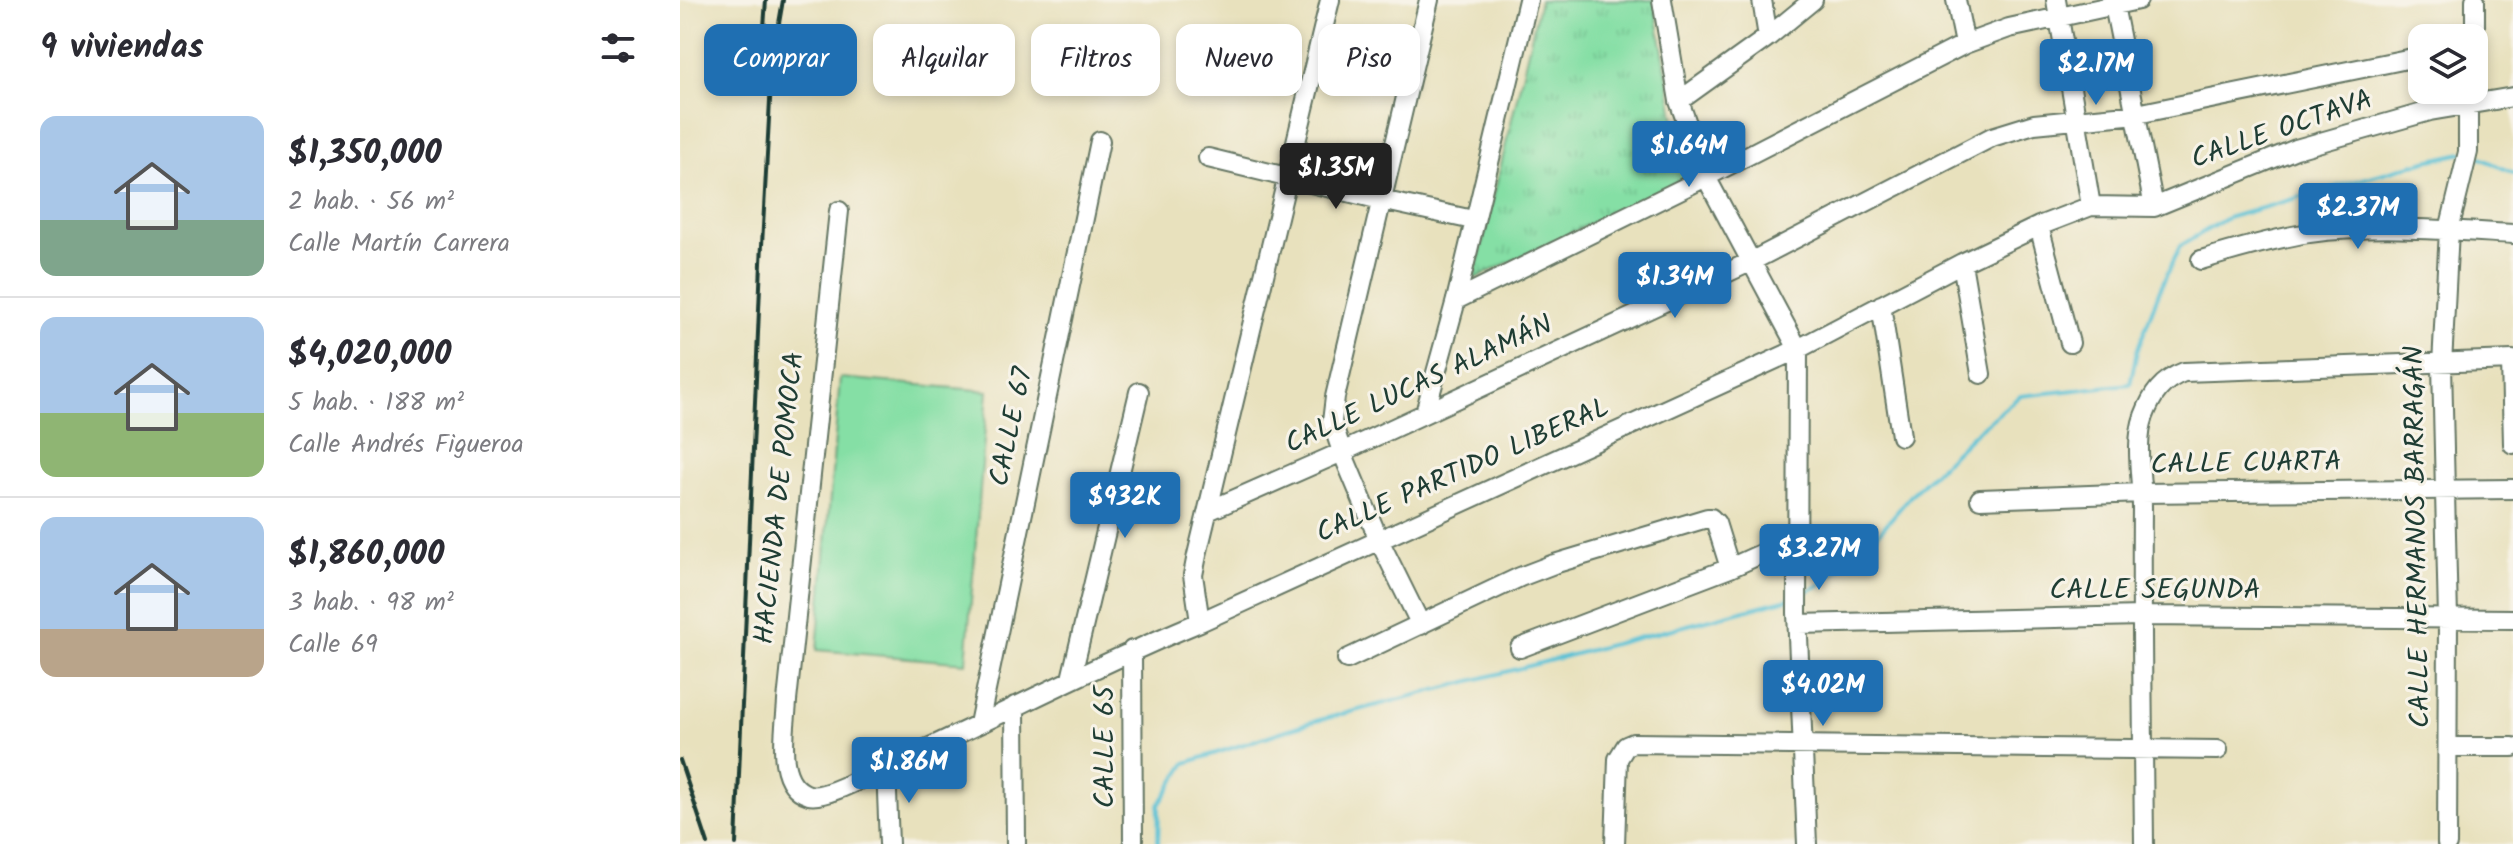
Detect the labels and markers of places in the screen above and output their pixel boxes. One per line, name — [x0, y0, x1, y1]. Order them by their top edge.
pin: $2.17M — [2031, 39, 2161, 107]
pin: $1.64M — [1624, 121, 1754, 189]
pin: $1.35M — [1271, 143, 1401, 211]
pin: $2.37M — [2293, 183, 2423, 251]
pin: $1.34M — [1610, 252, 1740, 320]
pin: $932K — [1069, 472, 1181, 540]
pin: $3.27M — [1754, 524, 1884, 592]
pin: $4.02M — [1758, 660, 1888, 728]
pin: $1.86M — [844, 737, 974, 805]

